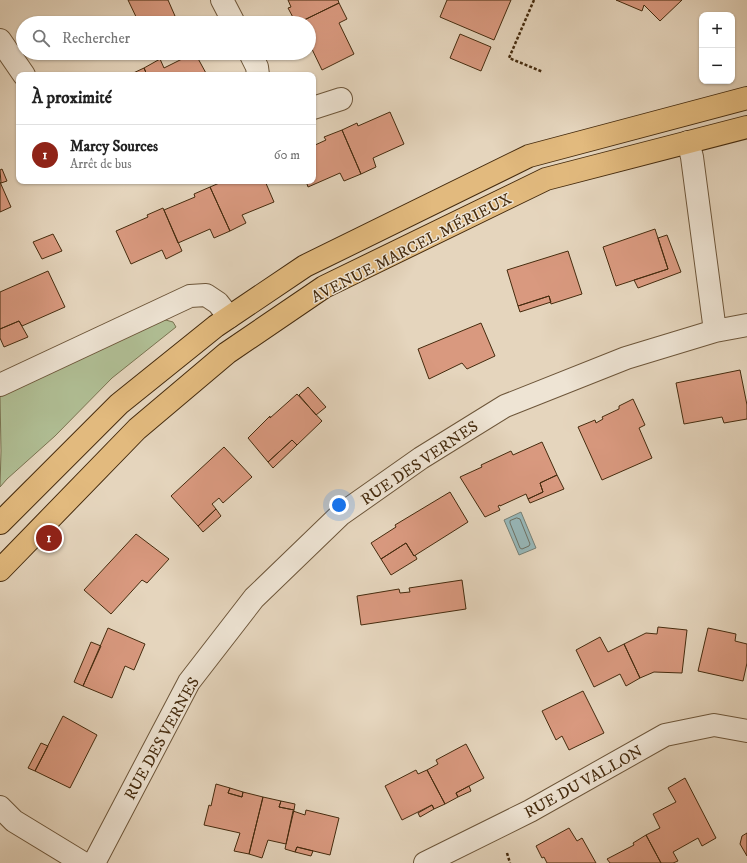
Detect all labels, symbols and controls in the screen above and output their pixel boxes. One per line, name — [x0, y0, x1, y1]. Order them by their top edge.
map controls — [699, 12, 735, 84]
button: + — [699, 12, 735, 48]
search box — [16, 16, 316, 60]
icon: search — [30, 27, 52, 49]
text: Rechercher — [62, 29, 130, 48]
button: − — [699, 48, 735, 84]
text: À proximité — [32, 87, 112, 109]
text: Marcy Sources — [70, 137, 158, 156]
text: 1 — [43, 147, 47, 163]
text: 60 m — [274, 147, 300, 163]
text: Arrêt de bus — [70, 156, 132, 172]
street label: AVENUE MARCEL MÉRIEUX — [308, 188, 515, 307]
street label: RUE DES VERNES — [357, 416, 482, 510]
your location — [329, 495, 349, 515]
pin: 1 — [36, 523, 62, 553]
street label: RUE DES VERNES — [120, 674, 204, 803]
street label: RUE DU VALLON — [521, 741, 646, 823]

